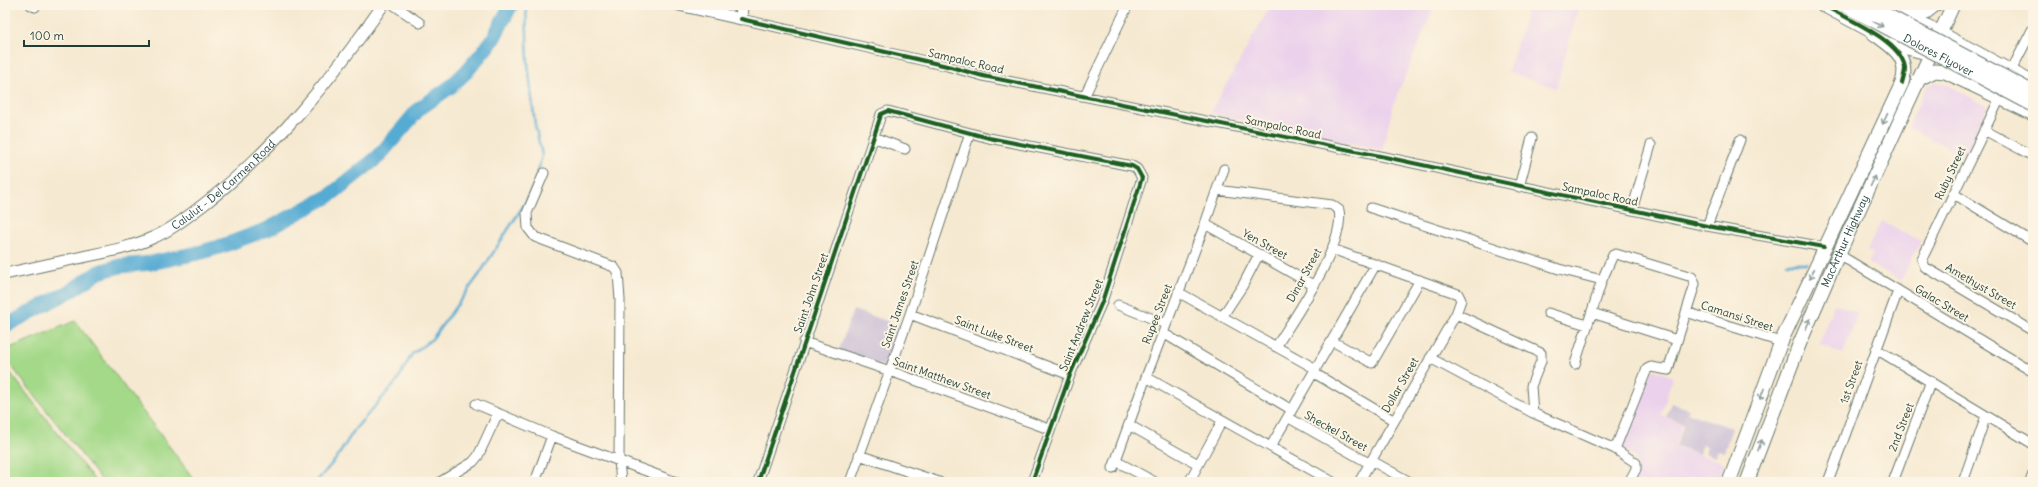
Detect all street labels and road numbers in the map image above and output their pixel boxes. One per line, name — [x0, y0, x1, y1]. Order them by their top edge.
street label: Dolores Flyover — [1901, 31, 1976, 80]
street label: Sampaloc Road — [927, 45, 1006, 77]
street label: Sampaloc Road — [1244, 112, 1323, 142]
street label: Calulut - Del Carmen Road — [169, 136, 279, 233]
street label: Ruby Street — [1931, 144, 1969, 202]
street label: Sampaloc Road — [1561, 179, 1640, 209]
street label: MacArthur Highway — [1818, 193, 1872, 289]
street label: Yen Street — [1240, 226, 1290, 262]
street label: Dinar Street — [1283, 245, 1325, 304]
street label: Saint John Street — [791, 251, 831, 335]
street label: Saint James Street — [878, 258, 922, 350]
street label: Amethyst Street — [1943, 260, 2019, 312]
street label: Saint Andrew Street — [1056, 277, 1106, 373]
street label: Galac Street — [1912, 281, 1972, 325]
street label: Rupee Street — [1139, 282, 1175, 346]
street label: Camansi Street — [1699, 298, 1775, 334]
street label: Saint Luke Street — [953, 313, 1036, 356]
street label: Saint Matthew Street — [891, 354, 993, 402]
street label: Dollar Street — [1379, 355, 1422, 415]
street label: 1st Street — [1837, 358, 1865, 406]
street label: 2nd Street — [1885, 400, 1917, 453]
street label: Sheckel Street — [1302, 408, 1370, 454]

